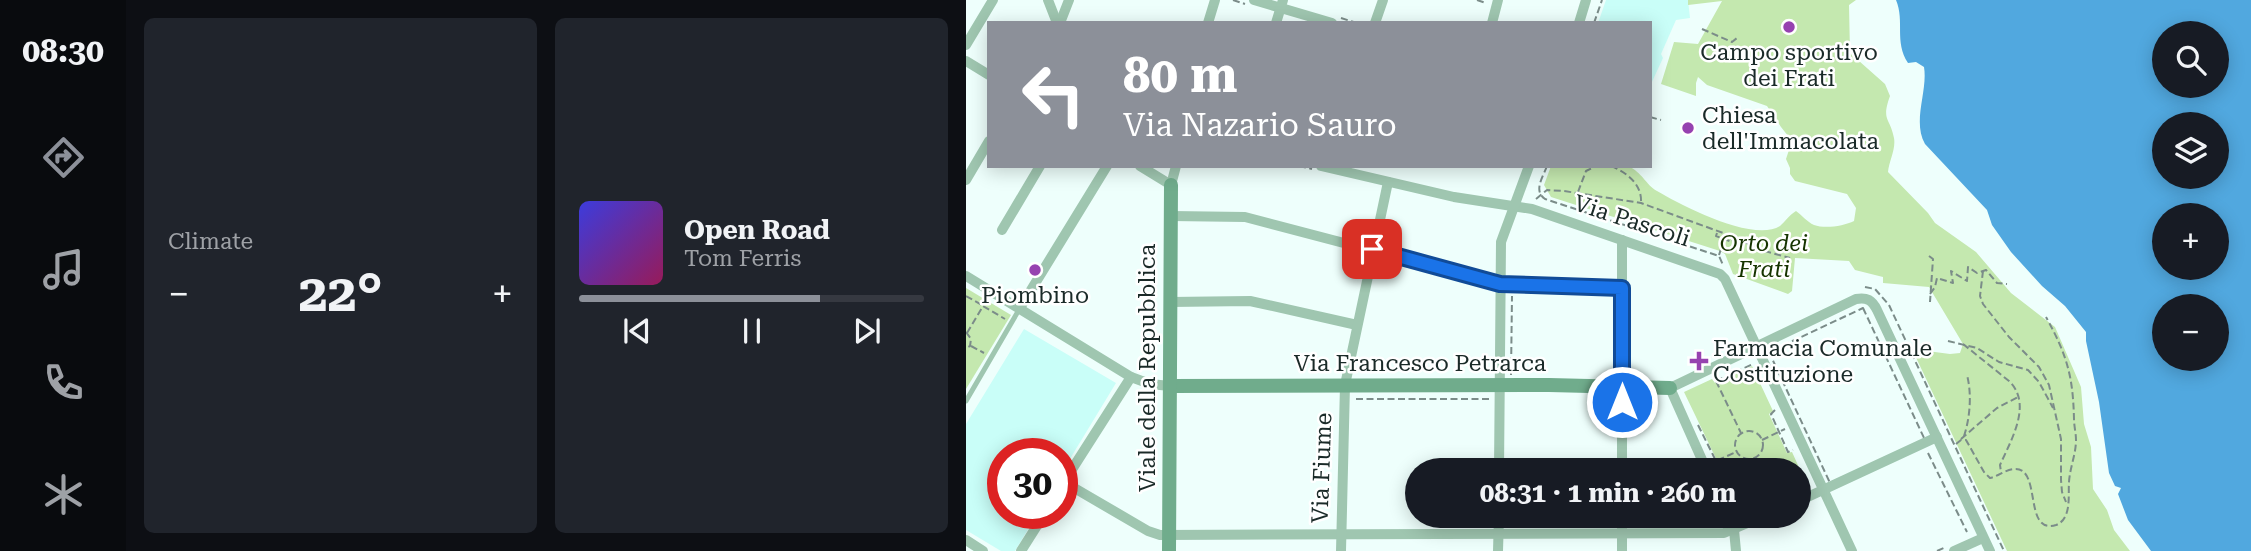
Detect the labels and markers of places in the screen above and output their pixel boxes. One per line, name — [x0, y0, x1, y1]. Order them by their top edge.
marker: Campo sportivo dei Frati — [1781, 19, 1797, 35]
place label: Campo sportivo dei Frati — [1700, 39, 1878, 92]
place label: Chiesa dell'Immacolata — [1702, 102, 1880, 155]
marker: Chiesa dell'Immacolata — [1680, 120, 1696, 136]
pin — [1342, 219, 1402, 279]
marker: Piombino — [1027, 262, 1043, 278]
place label: Piombino — [981, 282, 1089, 309]
place label: Farmacia Comunale Costituzione — [1713, 335, 1932, 388]
marker: Farmacia Comunale Costituzione — [1691, 353, 1707, 369]

